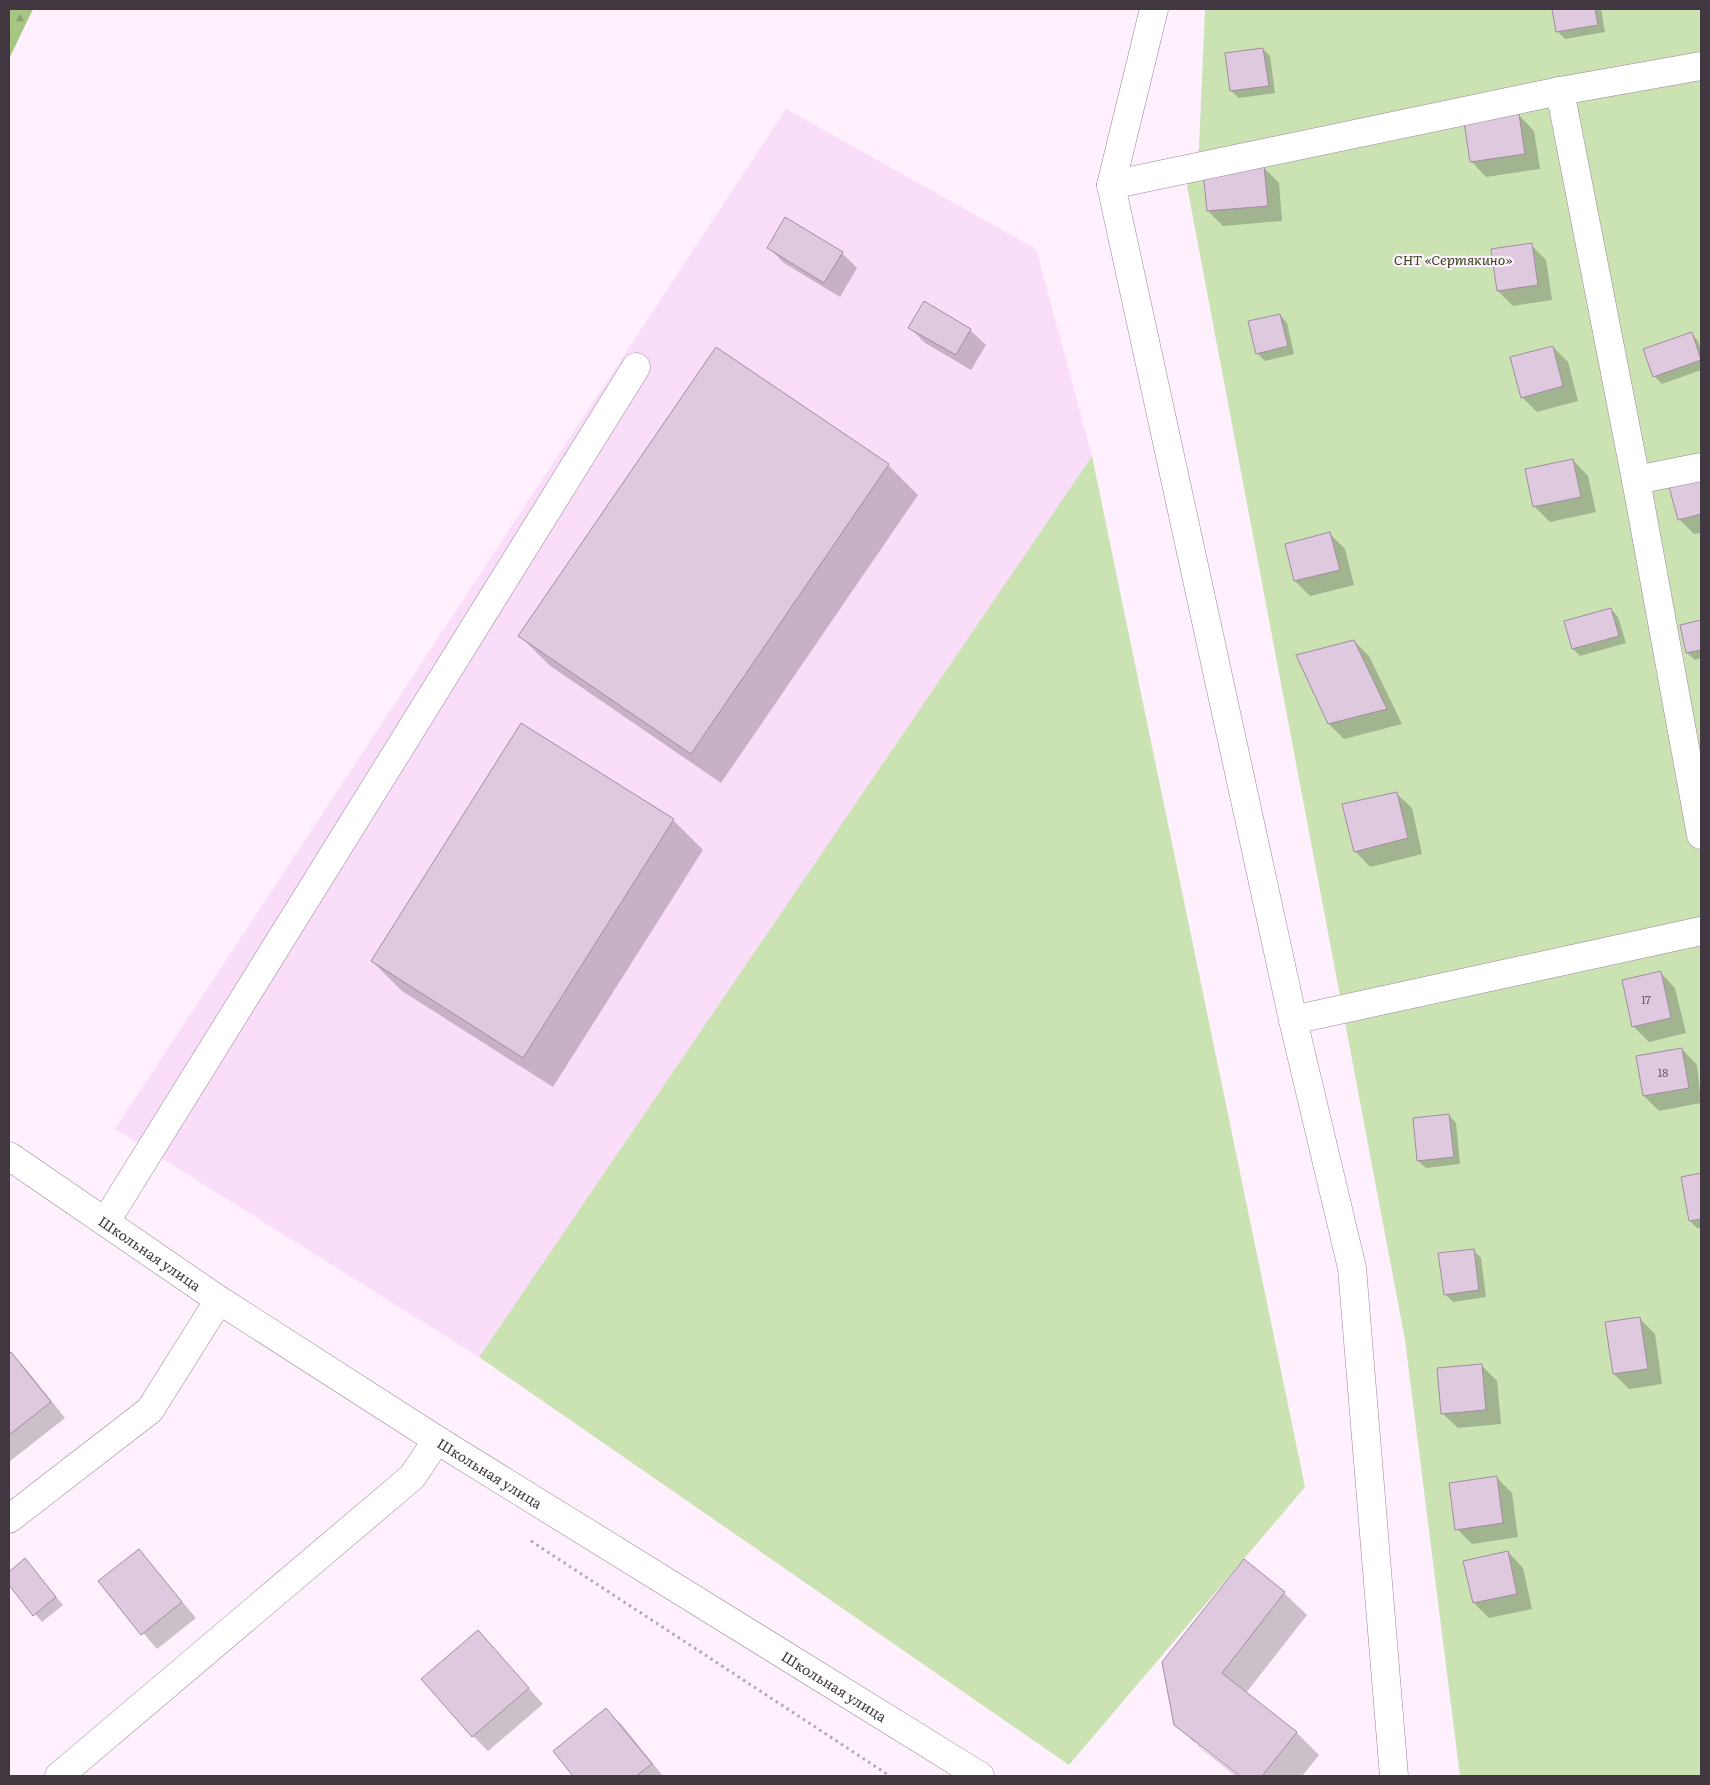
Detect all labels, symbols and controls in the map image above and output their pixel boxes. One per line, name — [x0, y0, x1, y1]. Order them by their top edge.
park label: СНТ «Сертякино» — [1394, 249, 1512, 269]
house number: 17 — [1641, 991, 1651, 1007]
house number: 18 — [1658, 1064, 1668, 1080]
street label: Школьная улица — [95, 1210, 206, 1295]
street label: Школьная улица — [434, 1433, 547, 1513]
street label: Школьная улица — [778, 1646, 891, 1726]

